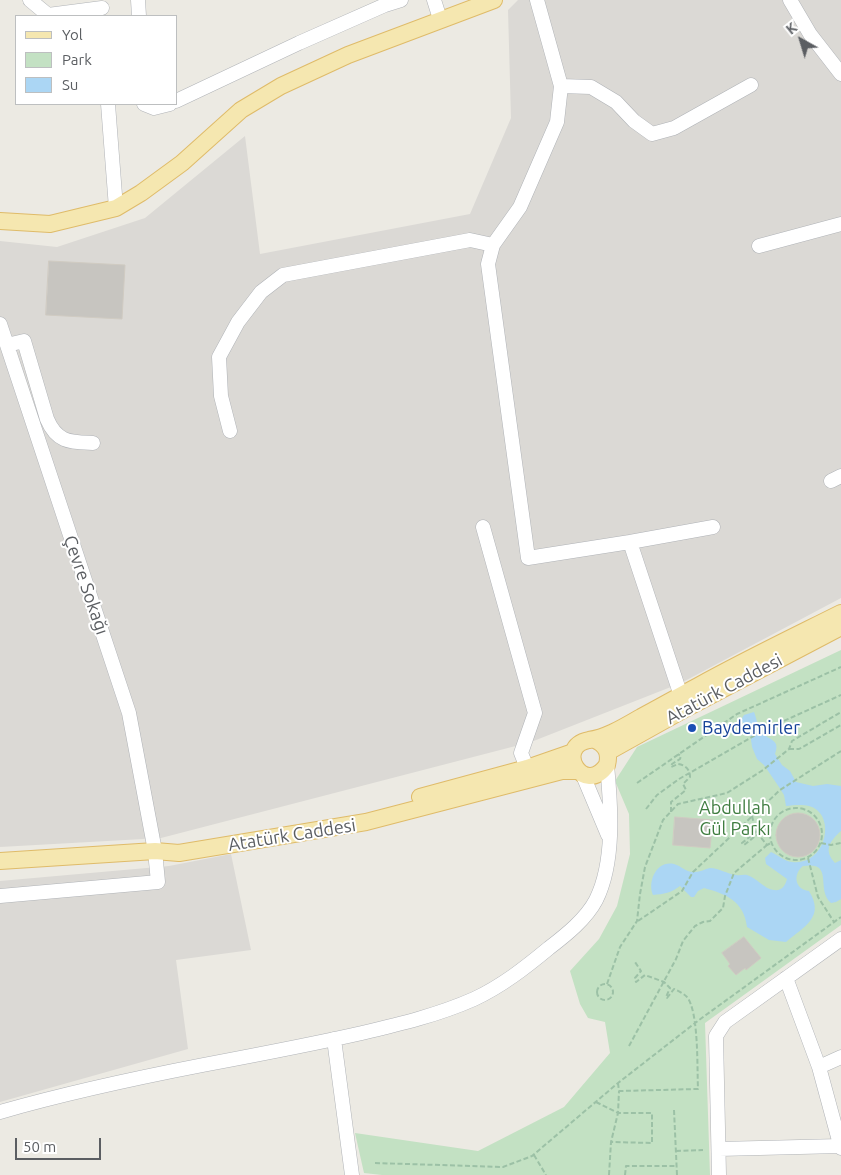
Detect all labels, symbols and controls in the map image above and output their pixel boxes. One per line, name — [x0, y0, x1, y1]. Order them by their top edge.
legend — [15, 15, 178, 105]
north arrow — [776, 15, 826, 65]
text: K — [783, 19, 800, 37]
text: Yol — [62, 26, 83, 43]
text: Park — [62, 51, 92, 68]
text: Su — [62, 76, 78, 93]
street label: Çevre Sokağı — [59, 533, 113, 637]
street label: Atatürk Caddesi — [662, 649, 786, 729]
place label: Baydemirler — [702, 717, 800, 739]
marker: Baydemirler — [686, 722, 698, 734]
park label: Abdullah Gül Parkı — [699, 797, 771, 840]
street label: Atatürk Caddesi — [227, 814, 357, 856]
scale bar — [18, 1128, 104, 1160]
text: 50 m — [23, 1138, 56, 1155]

